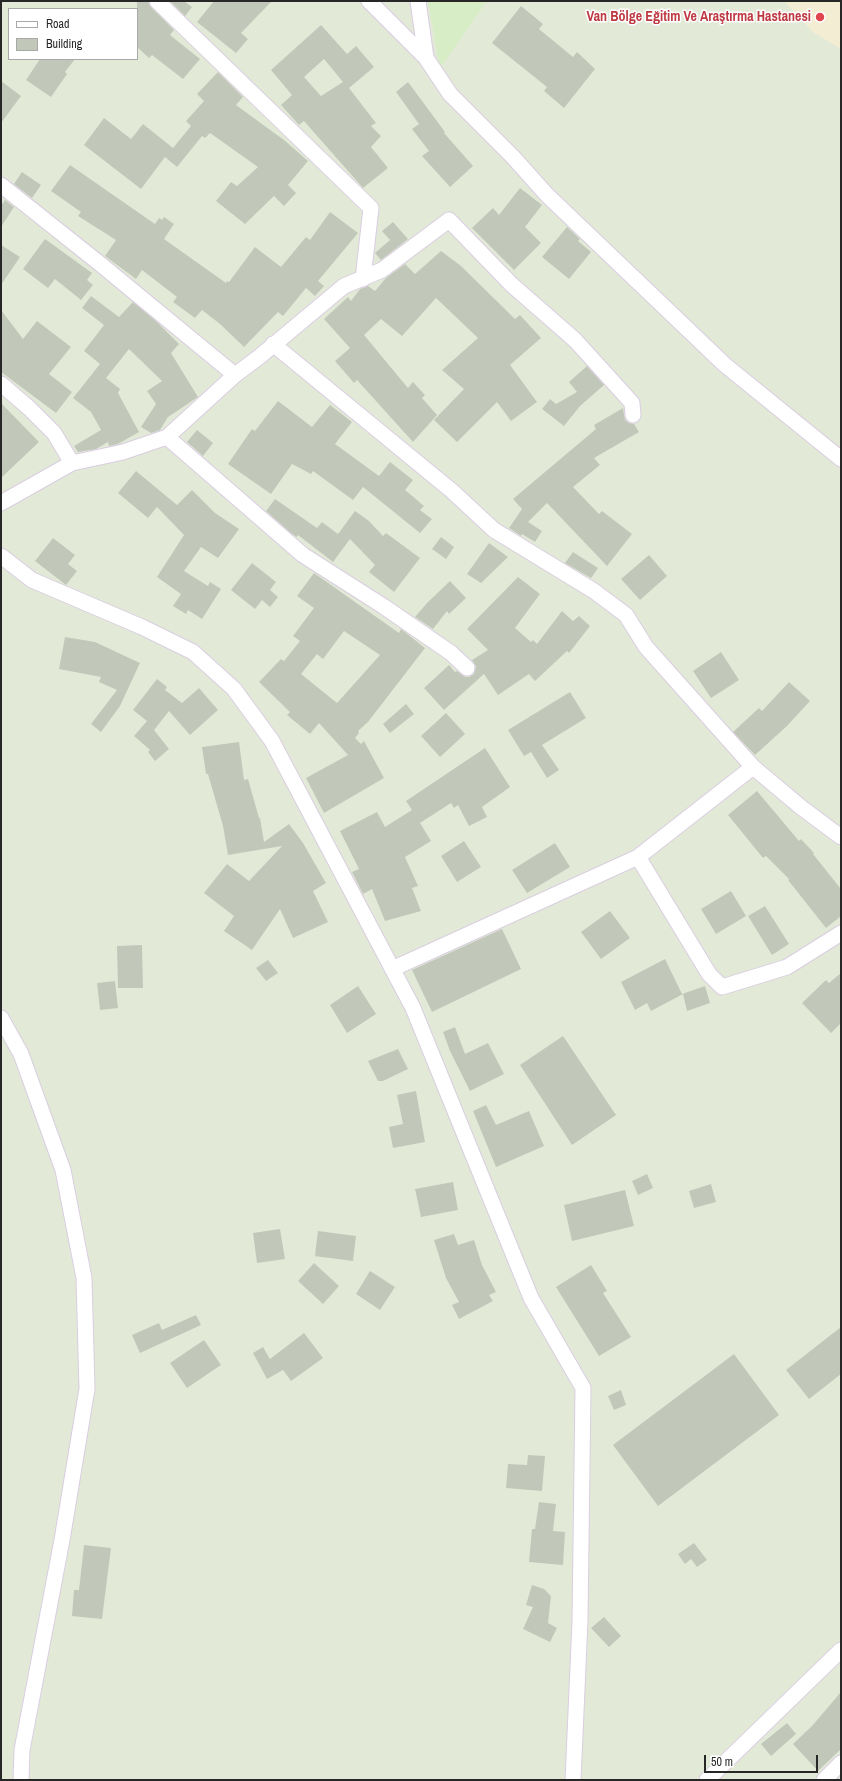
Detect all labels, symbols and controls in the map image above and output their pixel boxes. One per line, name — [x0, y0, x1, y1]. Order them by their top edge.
legend — [8, 8, 138, 60]
place label: Van Bölge Eğitim Ve Araştırma Hastanesi — [587, 9, 811, 25]
marker: Van Bölge Eğitim Ve Araştırma Hastanesi — [814, 11, 826, 23]
text: Road — [46, 16, 70, 32]
text: Building — [46, 36, 82, 52]
scale bar — [706, 1747, 820, 1773]
text: 50 m — [711, 1754, 733, 1770]

